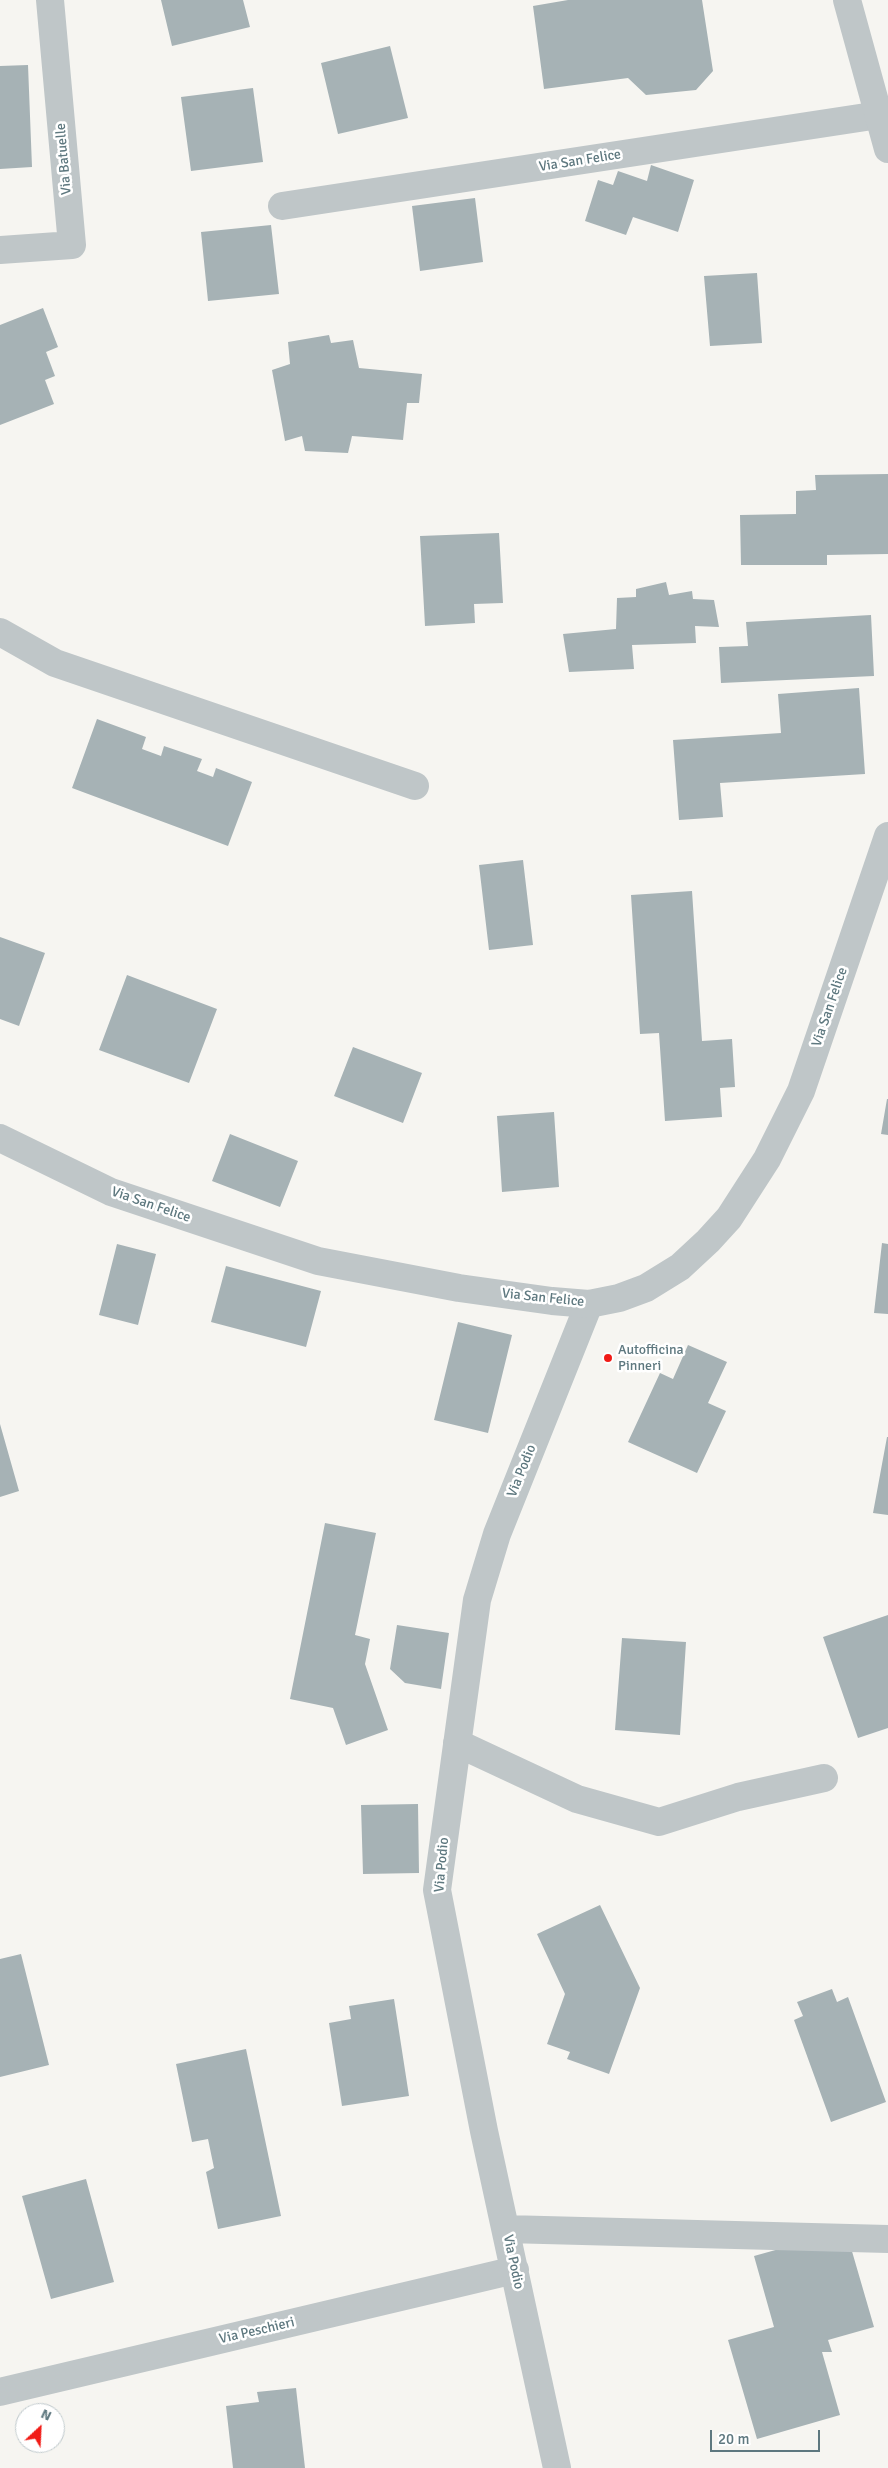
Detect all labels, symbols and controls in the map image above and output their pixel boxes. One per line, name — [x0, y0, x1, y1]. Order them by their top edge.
street label: Via Batuelle — [52, 122, 76, 196]
street label: Via San Felice — [538, 146, 622, 176]
street label: Via San Felice — [809, 965, 851, 1049]
street label: Via San Felice — [109, 1184, 193, 1226]
street label: Via San Felice — [501, 1285, 585, 1311]
place label: Autofficina Pinneri — [618, 1342, 684, 1374]
marker: Autofficina Pinneri — [602, 1352, 614, 1364]
street label: Via Podio — [504, 1442, 540, 1500]
street label: Via Podio — [431, 1837, 453, 1893]
street label: Via Podio — [499, 2233, 527, 2291]
street label: Via Peschieri — [218, 2314, 296, 2348]
north arrow — [15, 2403, 65, 2453]
text: N — [38, 2405, 54, 2425]
scale bar — [713, 2420, 823, 2452]
text: 20 m — [718, 2430, 749, 2448]

